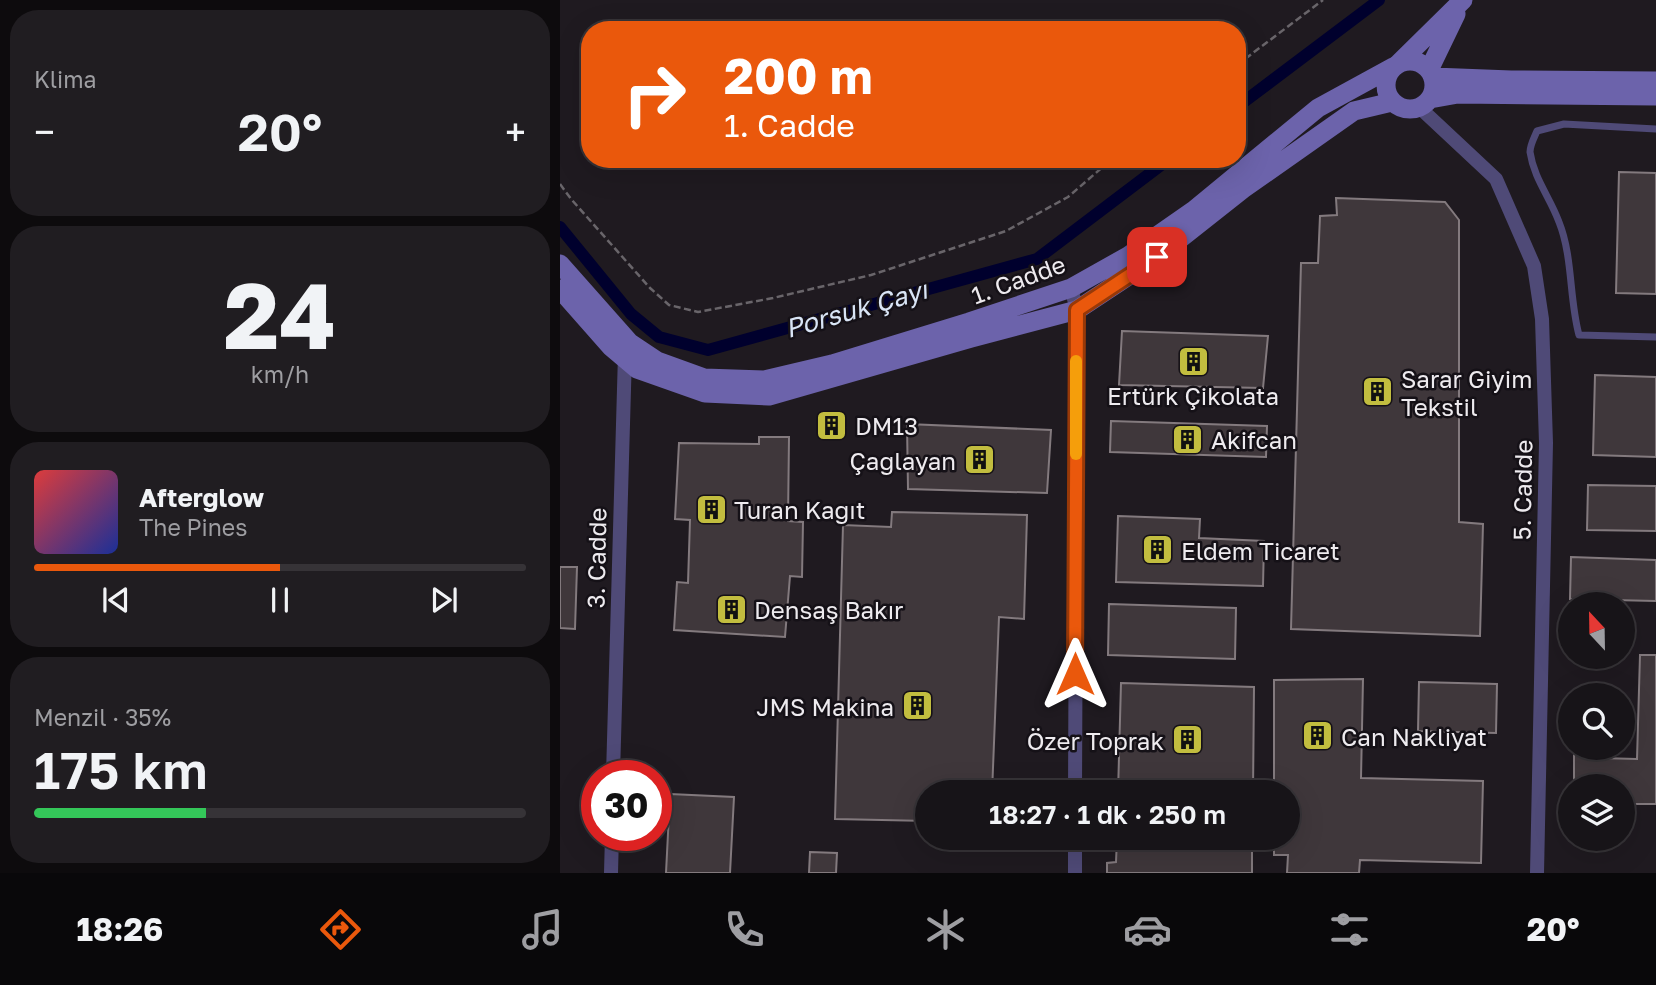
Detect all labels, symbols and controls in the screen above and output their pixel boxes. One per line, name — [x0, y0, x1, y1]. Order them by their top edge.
text: 200 m — [724, 46, 873, 105]
icon: right — [609, 49, 700, 140]
text: Klima — [34, 65, 97, 93]
text: 20° — [238, 100, 322, 162]
text: 1. Cadde — [724, 106, 855, 144]
text: − — [34, 109, 55, 154]
text: + — [505, 109, 526, 154]
pin — [1127, 227, 1187, 287]
icon: arrive — [1138, 238, 1176, 276]
street label: 1. Cadde — [967, 249, 1069, 309]
text: 24 — [224, 260, 336, 369]
water label: Porsuk Çayı — [781, 273, 933, 344]
building icon: Ertürk Çikolata — [1176, 344, 1210, 378]
text: km/h — [251, 360, 309, 388]
place label: Sarar Giyim Tekstil — [1401, 364, 1532, 421]
building icon: Sarar Giyim Tekstil — [1361, 375, 1395, 409]
place label: Ertürk Çikolata — [1107, 381, 1279, 410]
building icon: DM13 — [815, 408, 849, 442]
place label: DM13 — [855, 411, 918, 440]
building icon: Akifcan — [1171, 422, 1205, 456]
place label: Akifcan — [1211, 425, 1297, 454]
street label: 5. Cadde — [1507, 440, 1537, 540]
building icon: Çağlayan — [962, 443, 996, 477]
place label: Çağlayan — [850, 446, 956, 475]
text: Afterglow — [139, 482, 264, 513]
building icon: Turan Kağıt — [694, 492, 728, 526]
place label: Turan Kağıt — [734, 495, 865, 524]
street label: 3. Cadde — [581, 507, 611, 609]
text: The Pines — [139, 513, 247, 541]
building icon: Eldem Ticaret — [1141, 533, 1175, 567]
place label: Eldem Ticaret — [1181, 536, 1340, 565]
icon: previous — [97, 581, 135, 619]
icon: pause — [261, 581, 299, 619]
icon: next — [425, 581, 463, 619]
building icon: Densaş Bakır — [714, 592, 748, 626]
north arrow — [1558, 592, 1634, 668]
map controls — [1558, 592, 1635, 851]
place label: Densaş Bakır — [754, 595, 903, 624]
position arrow — [1038, 637, 1112, 711]
button: search — [1558, 683, 1635, 760]
building icon: JMS Makina — [900, 689, 934, 723]
place label: JMS Makina — [756, 692, 894, 721]
text: Menzil · 35% — [34, 703, 171, 731]
building icon: Can Nakliyat — [1301, 719, 1335, 753]
place label: Can Nakliyat — [1341, 722, 1487, 751]
building icon: Özer Toprak — [1170, 723, 1204, 757]
place label: Özer Toprak — [1027, 726, 1164, 755]
text: 175 km — [34, 738, 208, 800]
speed limit sign: 30 — [581, 760, 672, 851]
button: layers — [1558, 774, 1635, 851]
text: 18:27 · 1 dk · 250 m — [989, 799, 1226, 830]
icon: directions — [316, 905, 365, 954]
icon: music — [518, 905, 567, 954]
icon: phone — [720, 905, 769, 954]
icon: climate — [921, 905, 970, 954]
icon: car — [1123, 905, 1172, 954]
icon: filters — [1325, 905, 1374, 954]
text: 18:26 — [76, 910, 163, 948]
text: 20° — [1527, 910, 1580, 948]

